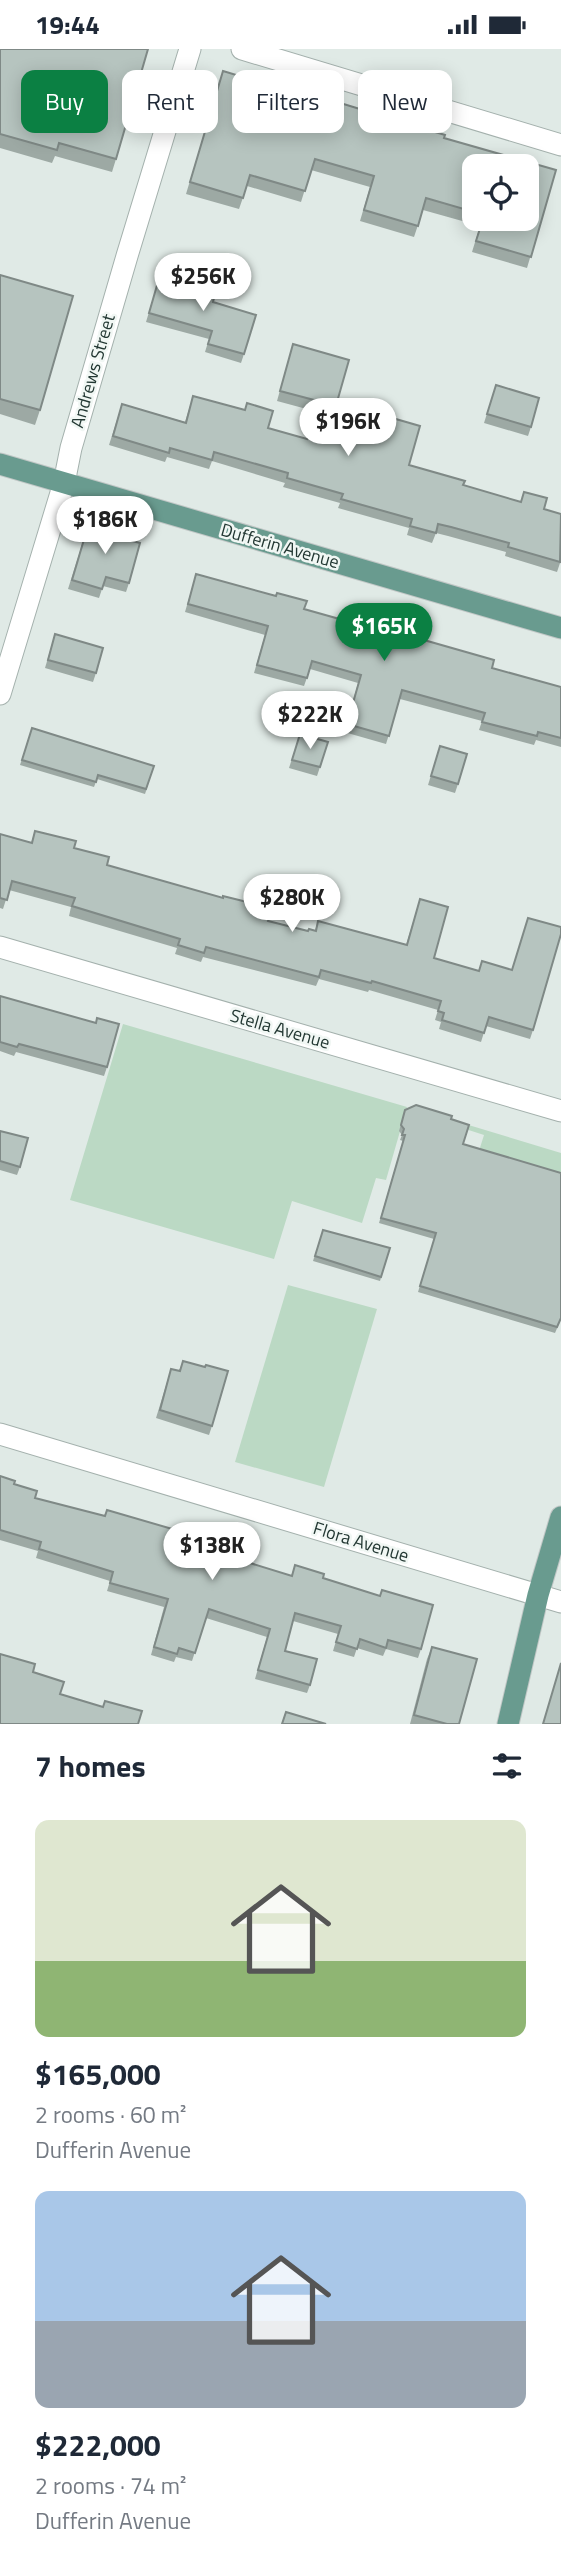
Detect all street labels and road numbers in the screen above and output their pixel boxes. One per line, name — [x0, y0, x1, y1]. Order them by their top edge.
street label: Andrews Street — [63, 310, 122, 431]
street label: Dufferin Avenue — [218, 516, 343, 575]
street label: Stella Avenue — [227, 1001, 333, 1056]
street label: Flora Avenue — [310, 1514, 412, 1569]

